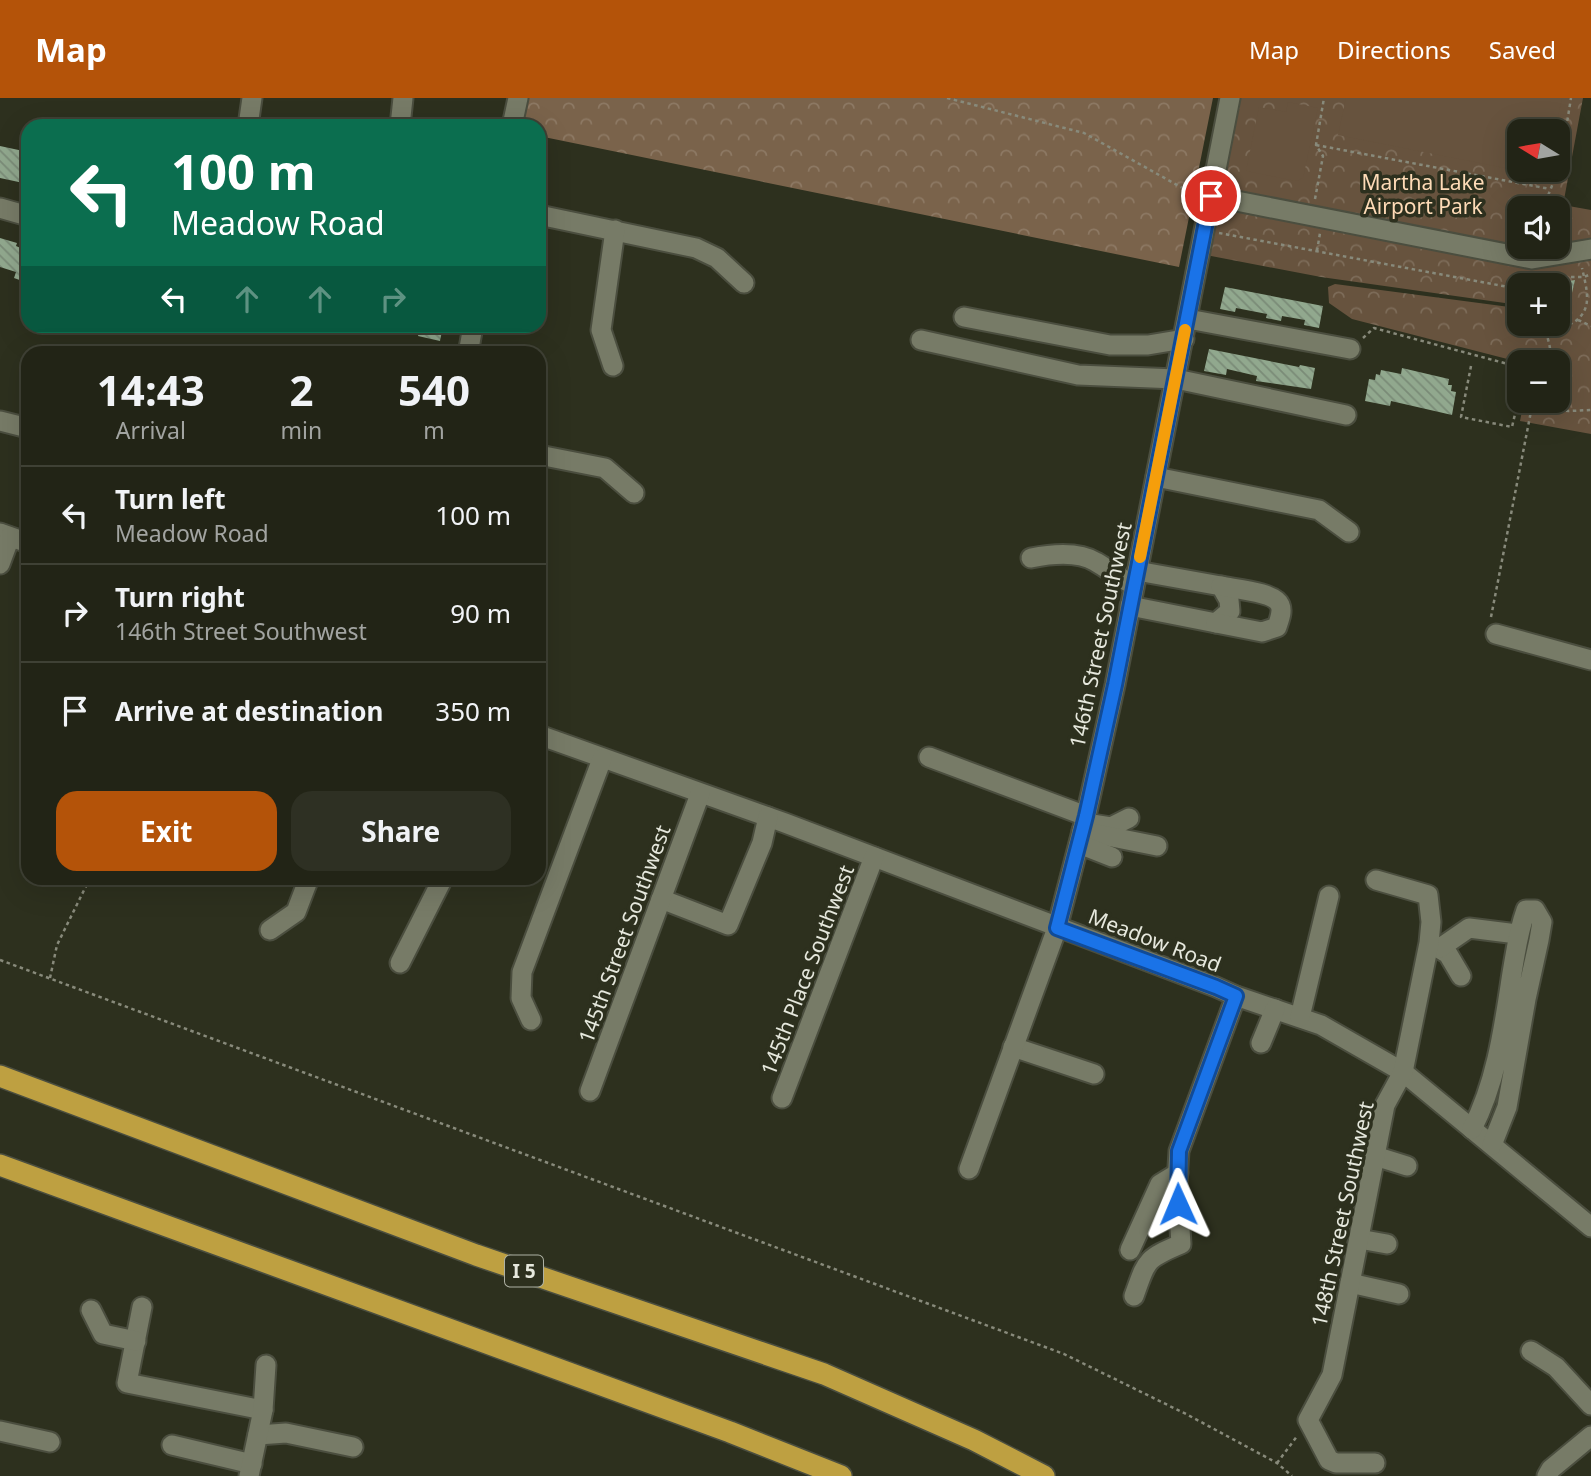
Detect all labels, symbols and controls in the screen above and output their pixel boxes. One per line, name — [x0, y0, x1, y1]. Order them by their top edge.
text: Map — [35, 27, 107, 72]
text: Map — [1249, 33, 1299, 66]
text: Directions — [1337, 33, 1451, 66]
text: Saved — [1489, 33, 1556, 66]
north arrow — [1507, 119, 1570, 182]
map controls — [1507, 119, 1570, 413]
text: 100 m — [171, 138, 316, 204]
icon: left — [56, 147, 147, 238]
pin — [1181, 166, 1241, 226]
park label: Martha Lake Airport Park — [1361, 168, 1485, 220]
icon: arrive — [1192, 177, 1230, 215]
button: sound — [1507, 196, 1570, 259]
text: Meadow Road — [171, 201, 385, 244]
button: + — [1507, 273, 1570, 336]
icon: left — [155, 280, 193, 318]
icon: ahead — [228, 280, 266, 318]
icon: ahead — [301, 280, 339, 318]
icon: right — [374, 280, 412, 318]
button: − — [1507, 350, 1570, 413]
text: 14:43 — [97, 361, 205, 418]
text: 2 — [289, 361, 313, 418]
text: 540 — [398, 361, 470, 418]
text: Arrival — [116, 414, 186, 446]
text: min — [281, 414, 322, 446]
text: m — [423, 414, 445, 446]
text: Turn left — [115, 481, 226, 517]
icon: left — [56, 496, 94, 534]
text: 100 m — [435, 497, 511, 533]
text: Meadow Road — [115, 517, 269, 549]
street label: 146th Street Southwest — [1062, 519, 1138, 750]
text: Turn right — [115, 579, 245, 615]
icon: right — [56, 594, 94, 632]
text: 90 m — [450, 595, 511, 631]
text: 146th Street Southwest — [115, 615, 367, 647]
icon: arrive — [56, 692, 94, 730]
text: Arrive at destination — [115, 693, 384, 729]
text: 350 m — [435, 693, 511, 729]
button: Exit — [56, 791, 277, 871]
button: Share — [291, 791, 511, 871]
street label: 145th Street Southwest — [572, 821, 677, 1047]
street label: 145th Place Southwest — [754, 860, 860, 1079]
street label: Meadow Road — [1084, 902, 1226, 978]
street label: 148th Street Southwest — [1304, 1098, 1380, 1329]
position arrow — [1141, 1167, 1215, 1241]
road number: I 5 — [505, 1256, 543, 1287]

